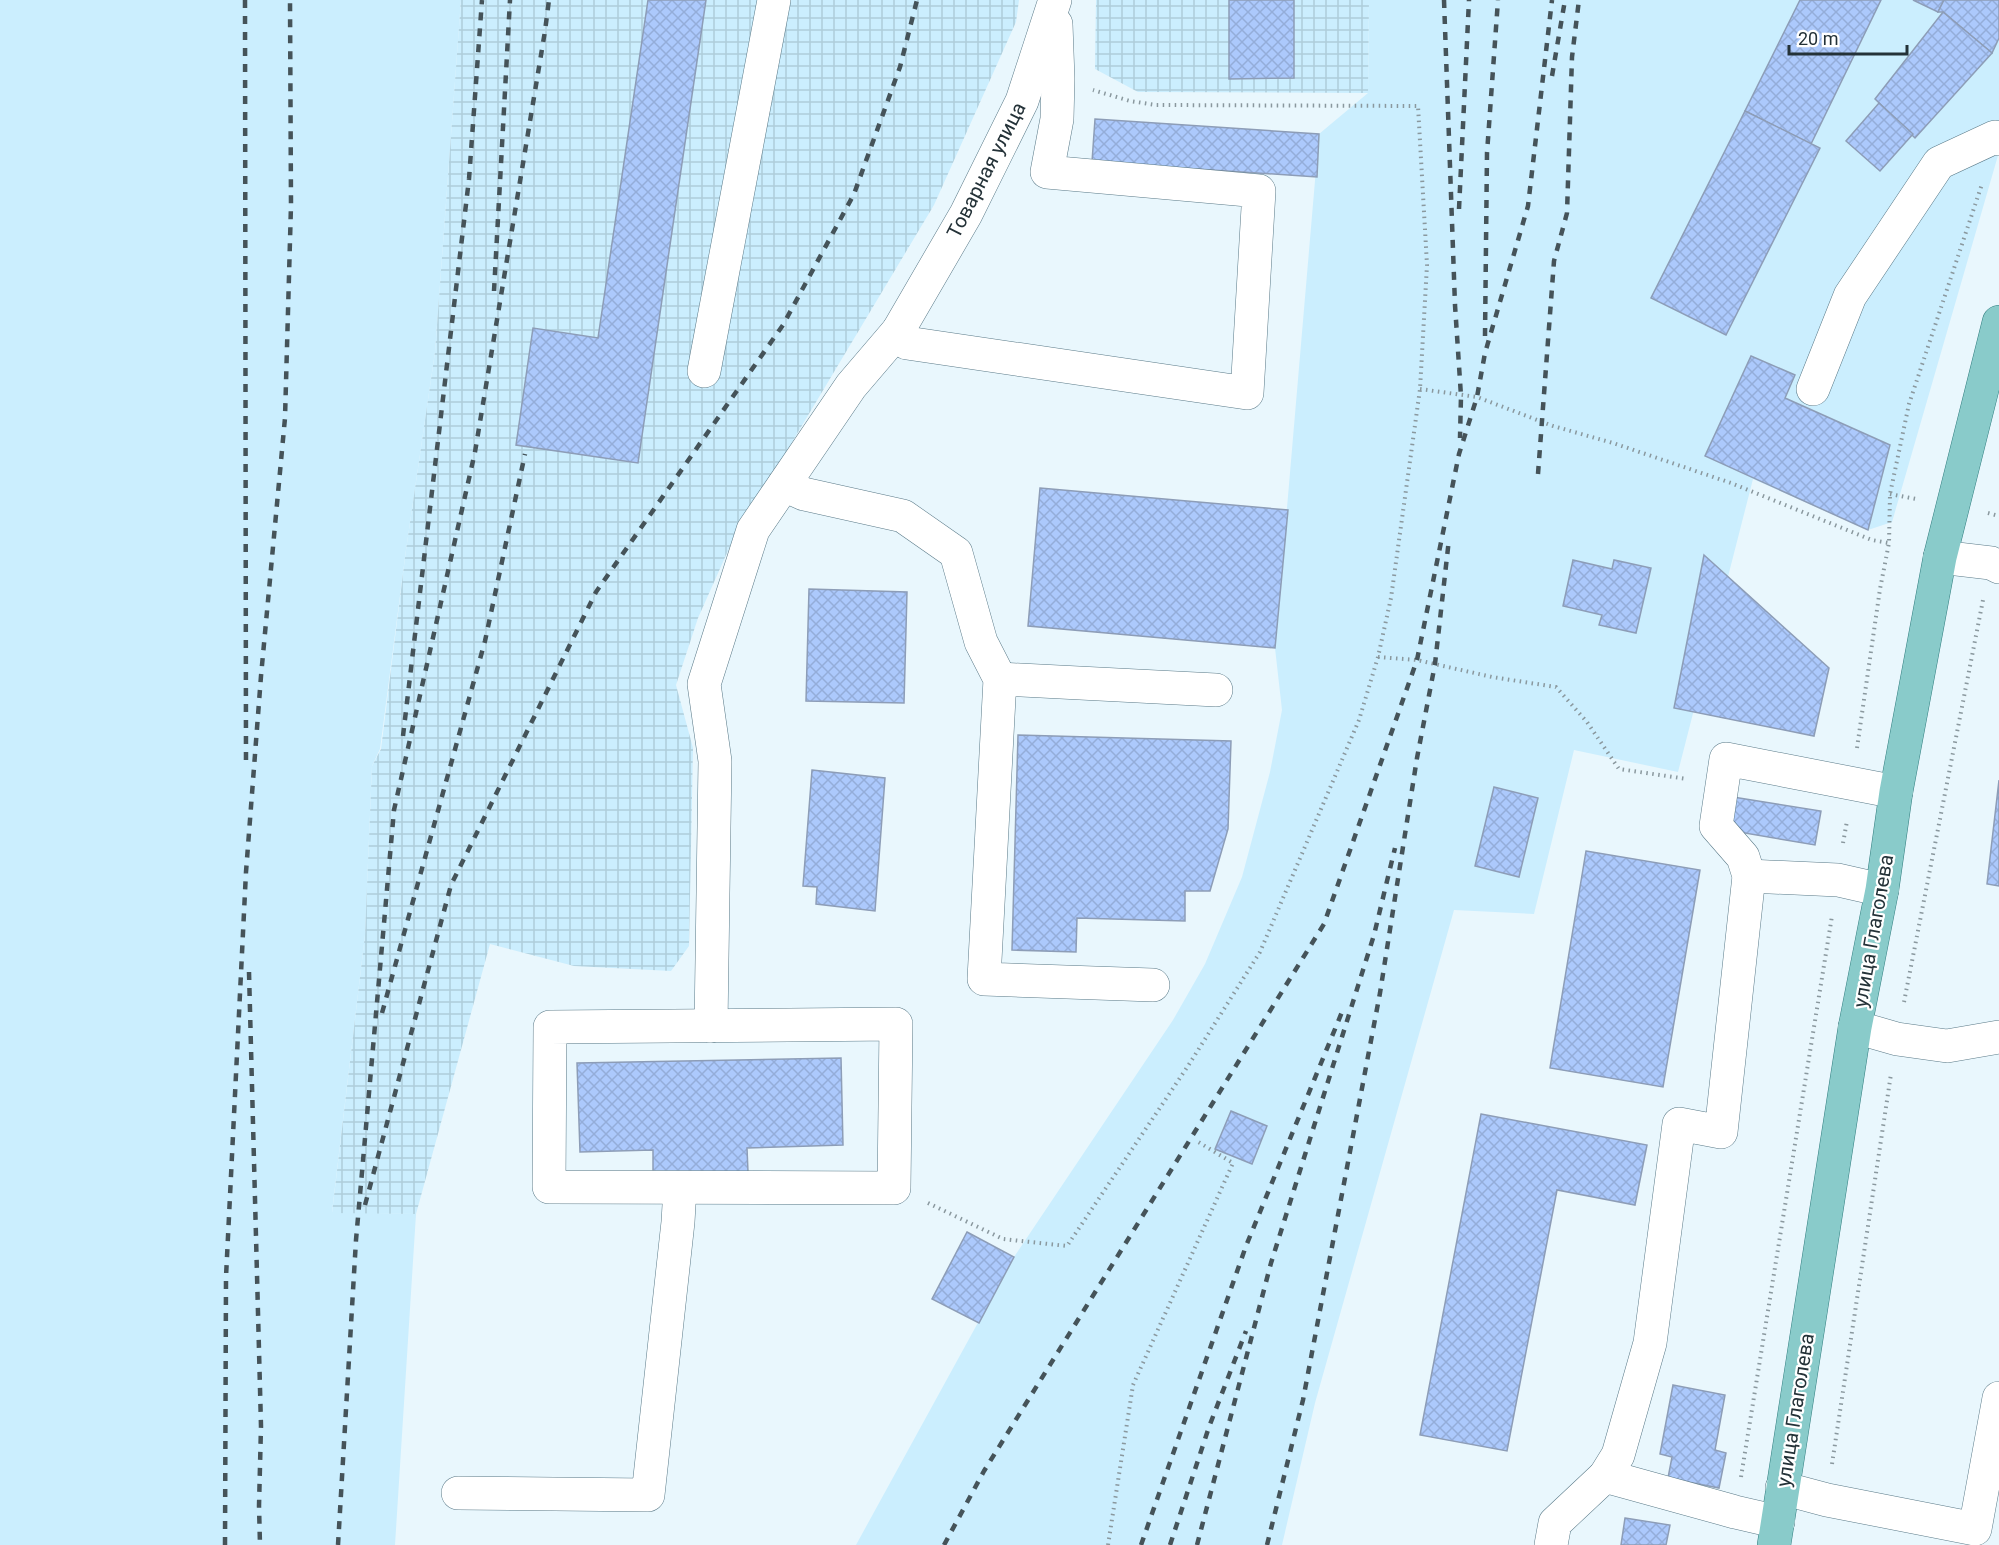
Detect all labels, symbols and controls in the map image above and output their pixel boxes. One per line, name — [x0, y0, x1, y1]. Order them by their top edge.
scale bar — [1789, 18, 1908, 56]
text: 20 m — [1798, 28, 1838, 49]
street label: Товарная улица — [941, 98, 1031, 242]
street label: улица Глаголева — [1848, 853, 1898, 1009]
street label: улица Глаголева — [1771, 1332, 1819, 1488]

